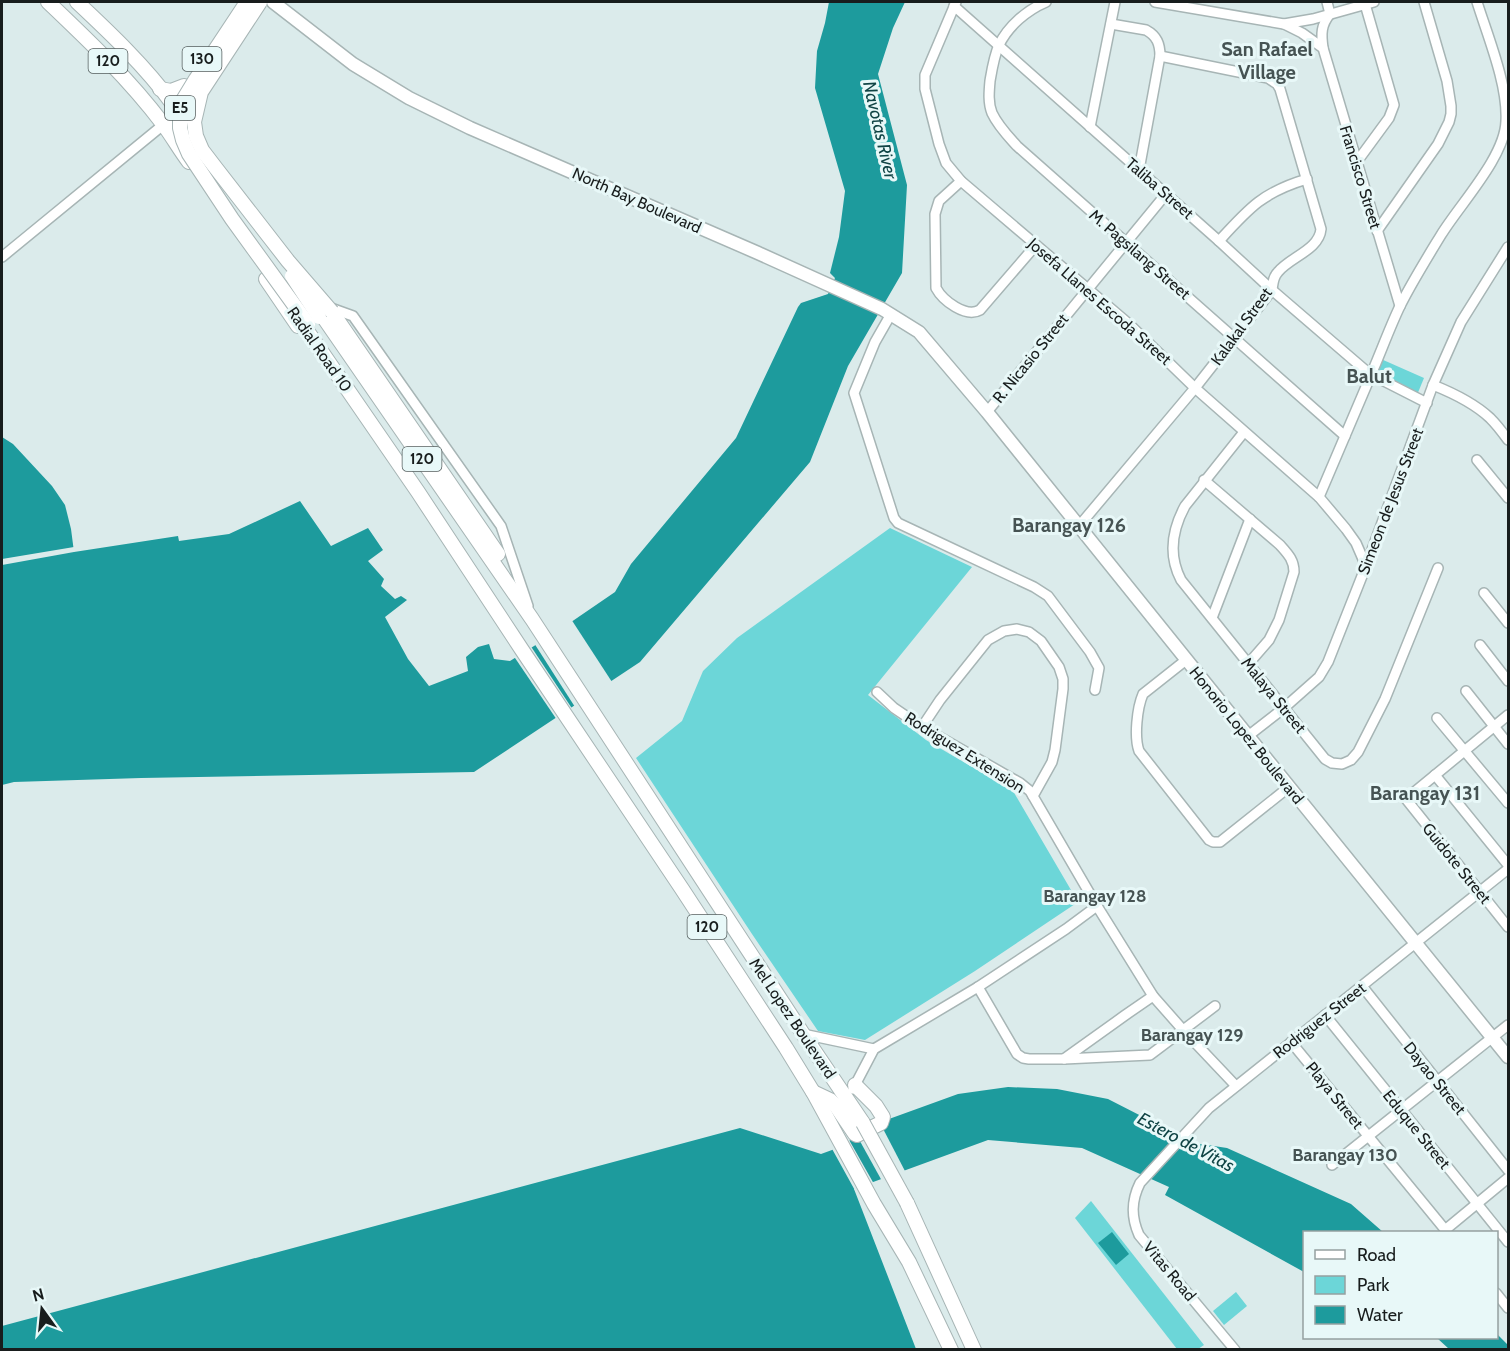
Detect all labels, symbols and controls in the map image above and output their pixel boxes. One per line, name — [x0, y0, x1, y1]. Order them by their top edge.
district label: San Rafael Village — [1221, 37, 1313, 84]
road number: 130 — [182, 47, 222, 71]
road number: 120 — [88, 49, 128, 73]
water label: Navotas River — [858, 79, 902, 182]
road number: E5 — [165, 96, 195, 120]
street label: Francisco Street — [1336, 123, 1385, 232]
street label: Taliba Street — [1122, 154, 1198, 223]
street label: North Bay Boulevard — [569, 164, 704, 237]
street label: M. Pagsilang Street — [1085, 205, 1195, 304]
street label: Josefa Llanes Escoda Street — [1023, 233, 1176, 369]
street label: Kalakal Street — [1207, 283, 1276, 369]
street label: Radial Road 10 — [283, 303, 356, 395]
street label: R. Nicasio Street — [989, 309, 1073, 407]
district label: Balut — [1346, 364, 1392, 388]
street label: Simeon de Jesus Street — [1354, 425, 1427, 577]
road number: 120 — [402, 447, 442, 471]
district label: Barangay 126 — [1012, 513, 1126, 537]
street label: Malaya Street — [1237, 654, 1310, 738]
street label: Honorio Lopez Boulevard — [1185, 663, 1308, 808]
street label: Rodriguez Extension — [901, 708, 1028, 797]
district label: Barangay 131 — [1370, 781, 1480, 805]
street label: Guidote Street — [1418, 819, 1495, 908]
district label: Barangay 128 — [1043, 885, 1147, 907]
road number: 120 — [688, 915, 726, 939]
street label: Mel Lopez Boulevard — [745, 955, 840, 1082]
street label: Rodriguez Street — [1269, 978, 1370, 1062]
district label: Barangay 129 — [1141, 1024, 1243, 1046]
street label: Dayao Street — [1400, 1038, 1470, 1119]
street label: Playa Street — [1302, 1058, 1368, 1133]
street label: Eduque Street — [1379, 1086, 1455, 1173]
water label: Estero de Vitas — [1134, 1107, 1238, 1177]
district label: Barangay 130 — [1292, 1144, 1398, 1166]
legend — [1303, 1231, 1498, 1339]
street label: Vitas Road — [1139, 1238, 1200, 1305]
text: Road — [1357, 1244, 1396, 1266]
text: Park — [1357, 1274, 1390, 1296]
north arrow — [12, 1279, 72, 1339]
text: N — [30, 1284, 46, 1306]
text: Water — [1357, 1304, 1403, 1326]

